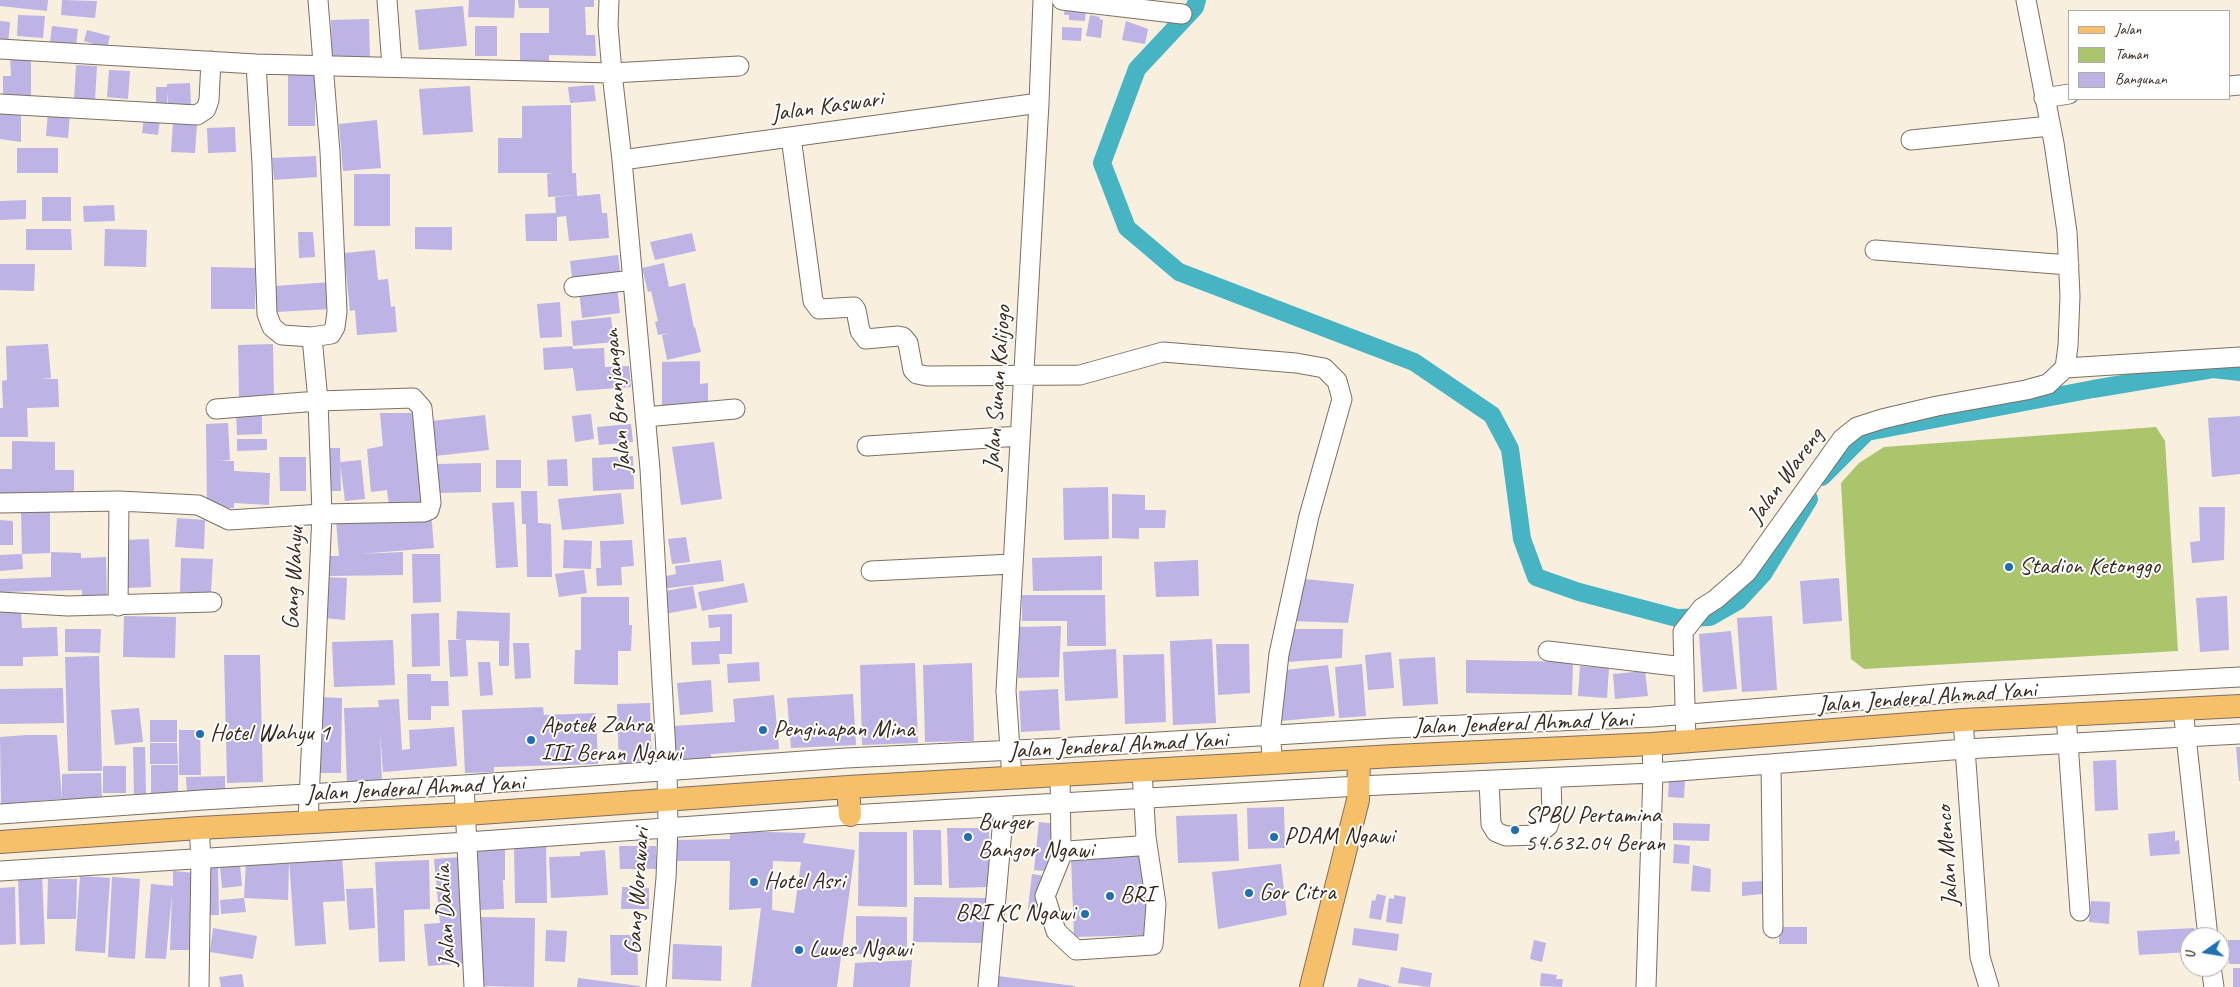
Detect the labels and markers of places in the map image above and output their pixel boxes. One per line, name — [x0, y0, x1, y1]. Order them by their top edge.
place label: Stadion Ketonggo — [2019, 553, 2160, 581]
marker: Stadion Ketonggo — [2003, 561, 2015, 573]
place label: Apotek Zahra III Beran Ngawi — [541, 712, 682, 768]
place label: Penginapan Mina — [773, 716, 915, 744]
place label: Hotel Wahyu 1 — [210, 720, 330, 748]
marker: Penginapan Mina — [757, 724, 769, 736]
marker: Hotel Wahyu 1 — [194, 728, 206, 740]
marker: Apotek Zahra III Beran Ngawi — [525, 734, 537, 746]
place label: SPBU Pertamina 54.632.04 Beran — [1525, 802, 1665, 858]
place label: Burger Bangor Ngawi — [978, 809, 1094, 865]
place label: PDAM Ngawi — [1284, 823, 1394, 851]
marker: SPBU Pertamina 54.632.04 Beran — [1509, 824, 1521, 836]
marker: Burger Bangor Ngawi — [962, 831, 974, 843]
marker: PDAM Ngawi — [1268, 831, 1280, 843]
place label: Hotel Asri — [764, 868, 845, 896]
marker: Hotel Asri — [748, 876, 760, 888]
place label: Gor Citra — [1259, 879, 1336, 907]
place label: BRI — [1120, 882, 1154, 910]
marker: Gor Citra — [1243, 887, 1255, 899]
marker: BRI — [1104, 890, 1116, 902]
place label: BRI KC Ngawi — [955, 900, 1075, 928]
marker: BRI KC Ngawi — [1079, 908, 1091, 920]
place label: Luwes Ngawi — [809, 936, 912, 964]
marker: Luwes Ngawi — [793, 944, 805, 956]

